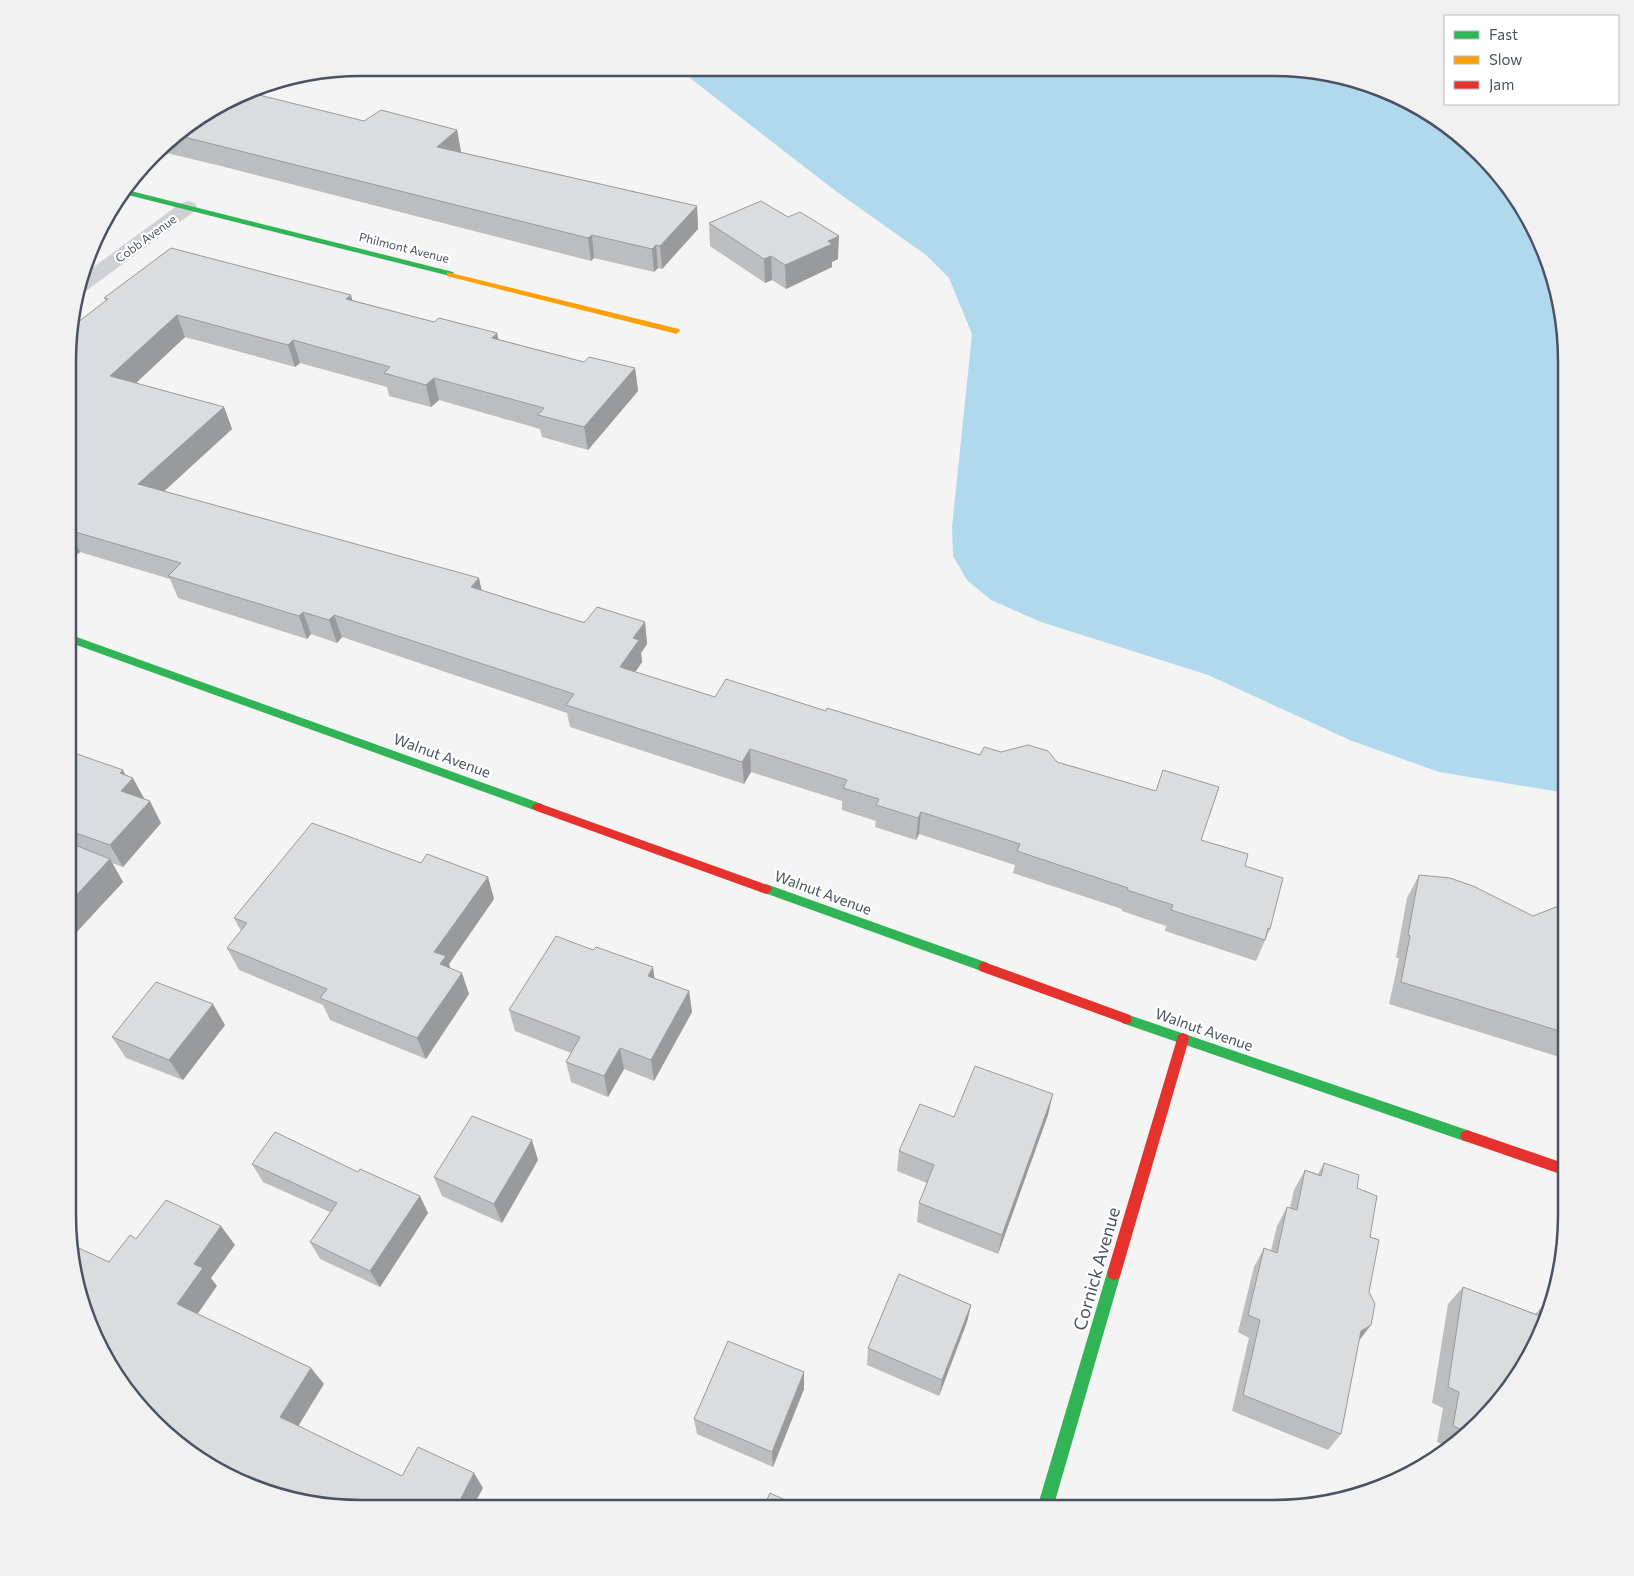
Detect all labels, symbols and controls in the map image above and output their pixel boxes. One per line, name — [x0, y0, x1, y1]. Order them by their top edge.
legend — [1444, 15, 1619, 105]
text: Fast — [1489, 25, 1518, 43]
text: Slow — [1489, 50, 1522, 68]
text: Jam — [1489, 75, 1514, 93]
street label: Cobb Avenue — [112, 211, 179, 265]
street label: Philmont Avenue — [358, 229, 451, 265]
street label: Walnut Avenue — [391, 729, 493, 781]
street label: Walnut Avenue — [772, 866, 874, 918]
street label: Walnut Avenue — [1153, 1004, 1256, 1054]
street label: Cornick Avenue — [1068, 1204, 1124, 1333]

